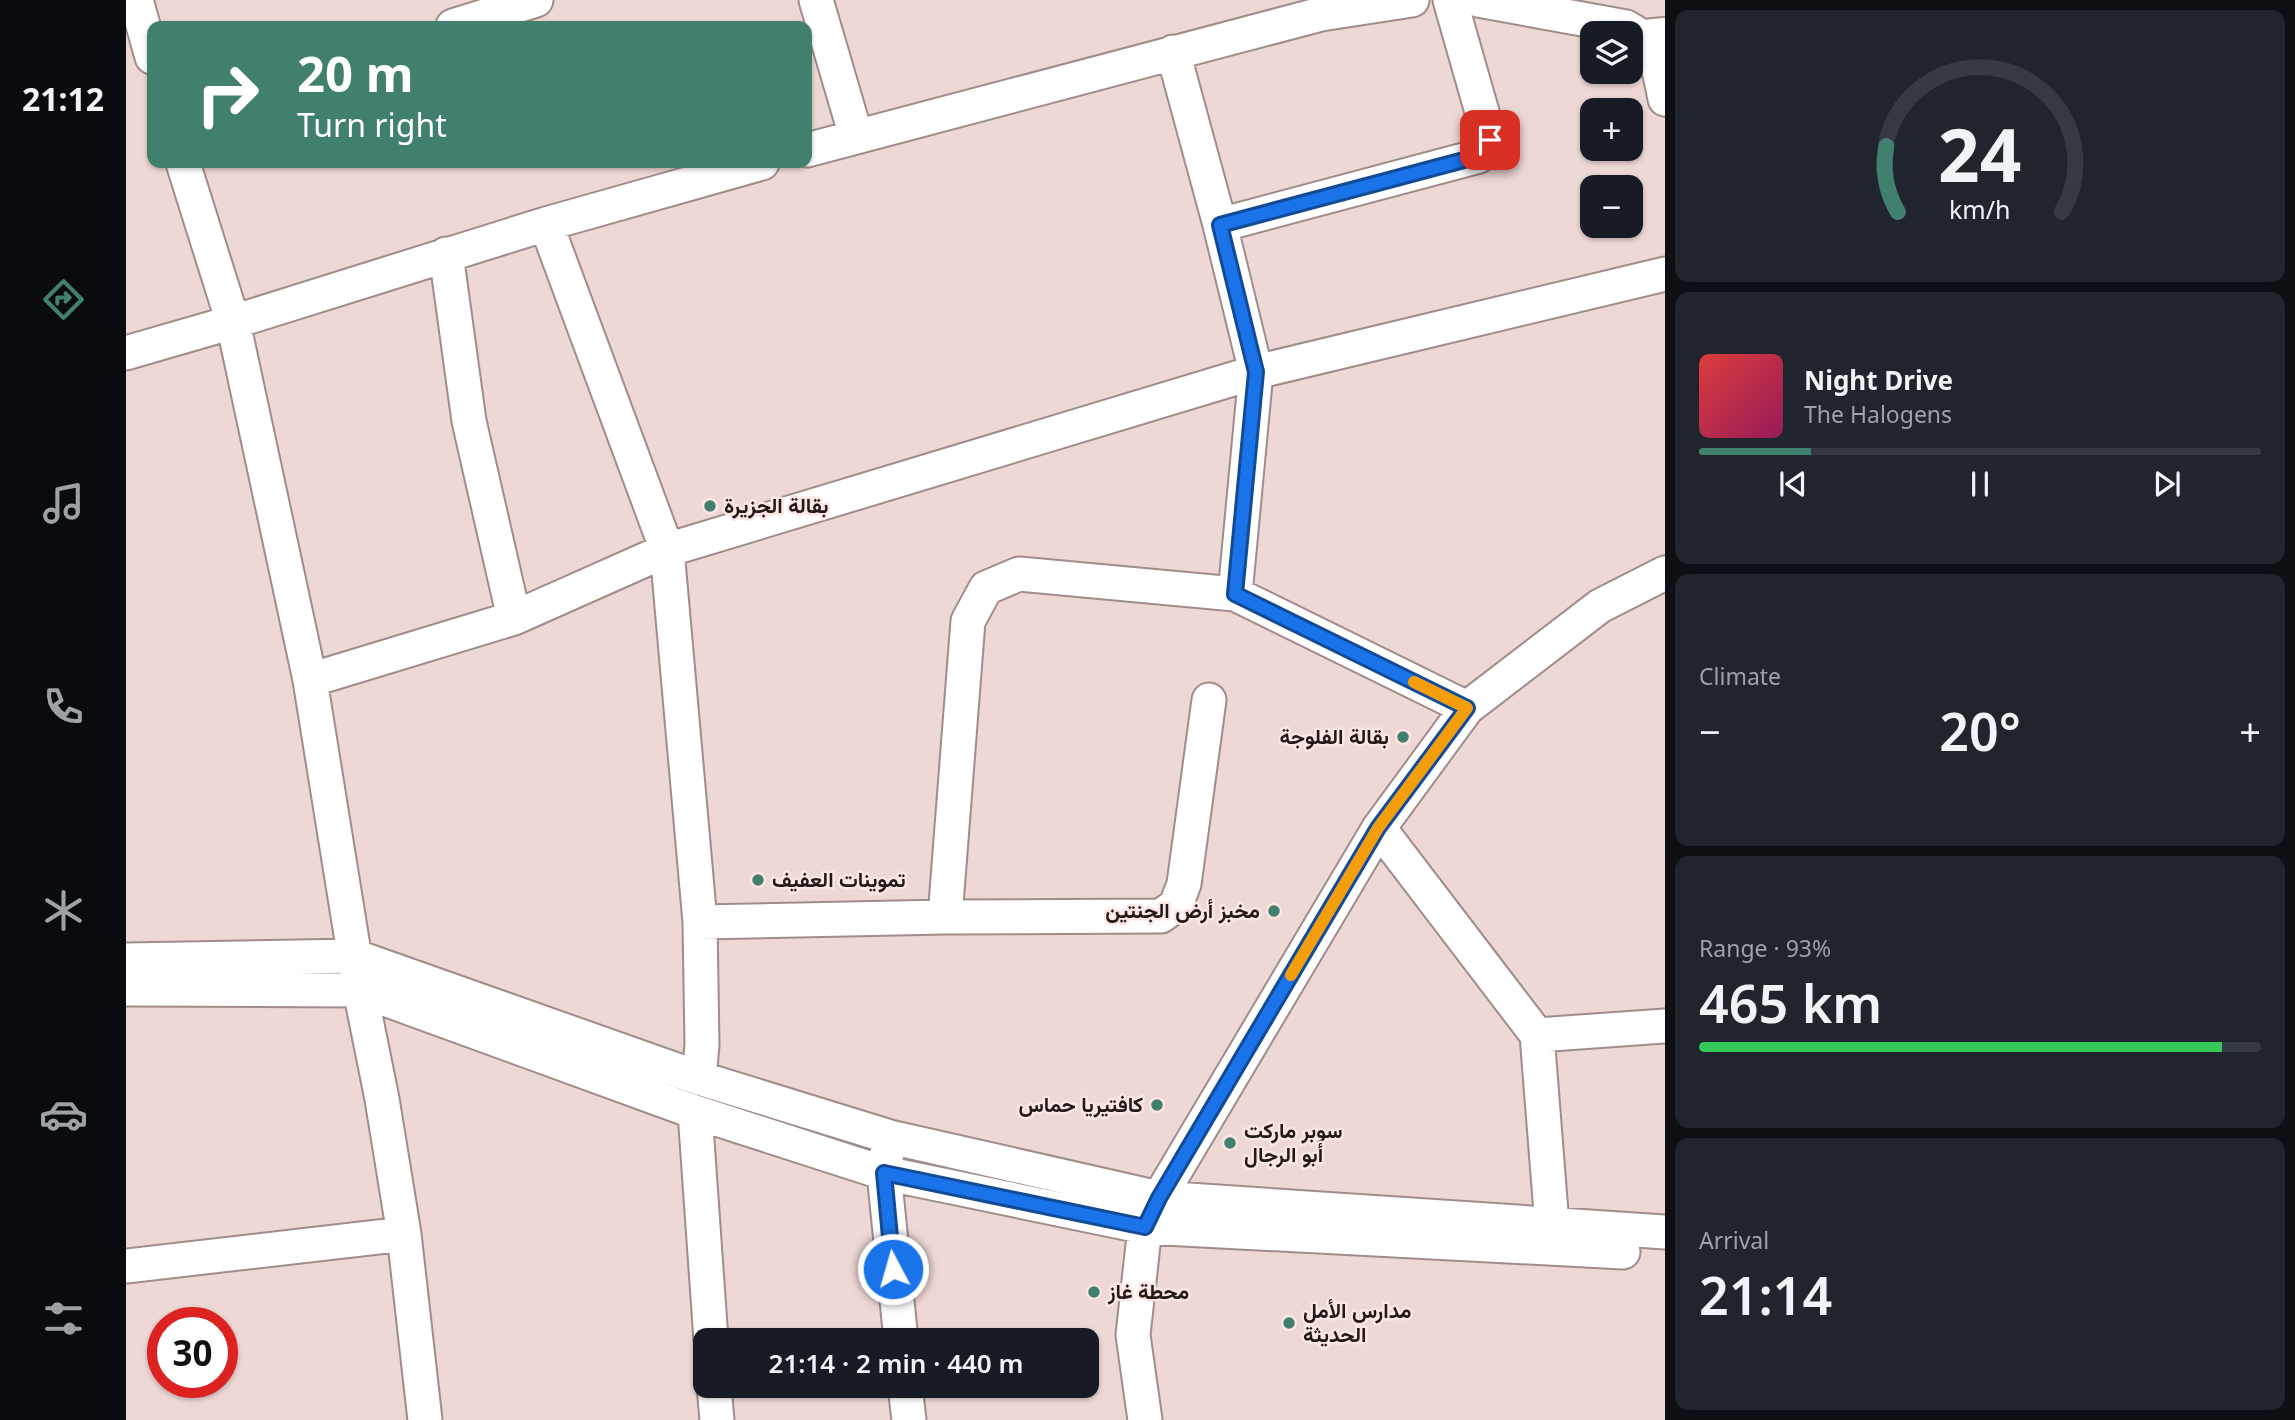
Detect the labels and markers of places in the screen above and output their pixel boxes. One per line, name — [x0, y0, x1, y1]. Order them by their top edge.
pin — [1460, 110, 1520, 170]
place label: بقالة الجزيرة — [724, 491, 828, 519]
marker: بقالة الجزيرة — [702, 498, 718, 514]
place label: بقالة الفلوجة — [1280, 722, 1389, 750]
marker: بقالة الفلوجة — [1395, 729, 1411, 745]
place label: تموينات العفيف — [772, 865, 906, 893]
marker: تموينات العفيف — [750, 872, 766, 888]
place label: مخبز أرض الجنتين — [1105, 896, 1260, 924]
marker: مخبز أرض الجنتين — [1266, 903, 1282, 919]
place label: كافتيريا حماس — [1018, 1090, 1143, 1118]
marker: كافتيريا حماس — [1149, 1097, 1165, 1113]
place label: سوبر ماركت أبو الرجال — [1244, 1116, 1343, 1168]
marker: سوبر ماركت أبو الرجال — [1222, 1135, 1238, 1151]
place label: محطة غاز — [1107, 1277, 1189, 1305]
marker: محطة غاز — [1086, 1284, 1102, 1300]
place label: مدارس الأمل الحديثة — [1303, 1296, 1411, 1348]
marker: مدارس الأمل الحديثة — [1281, 1315, 1297, 1331]

